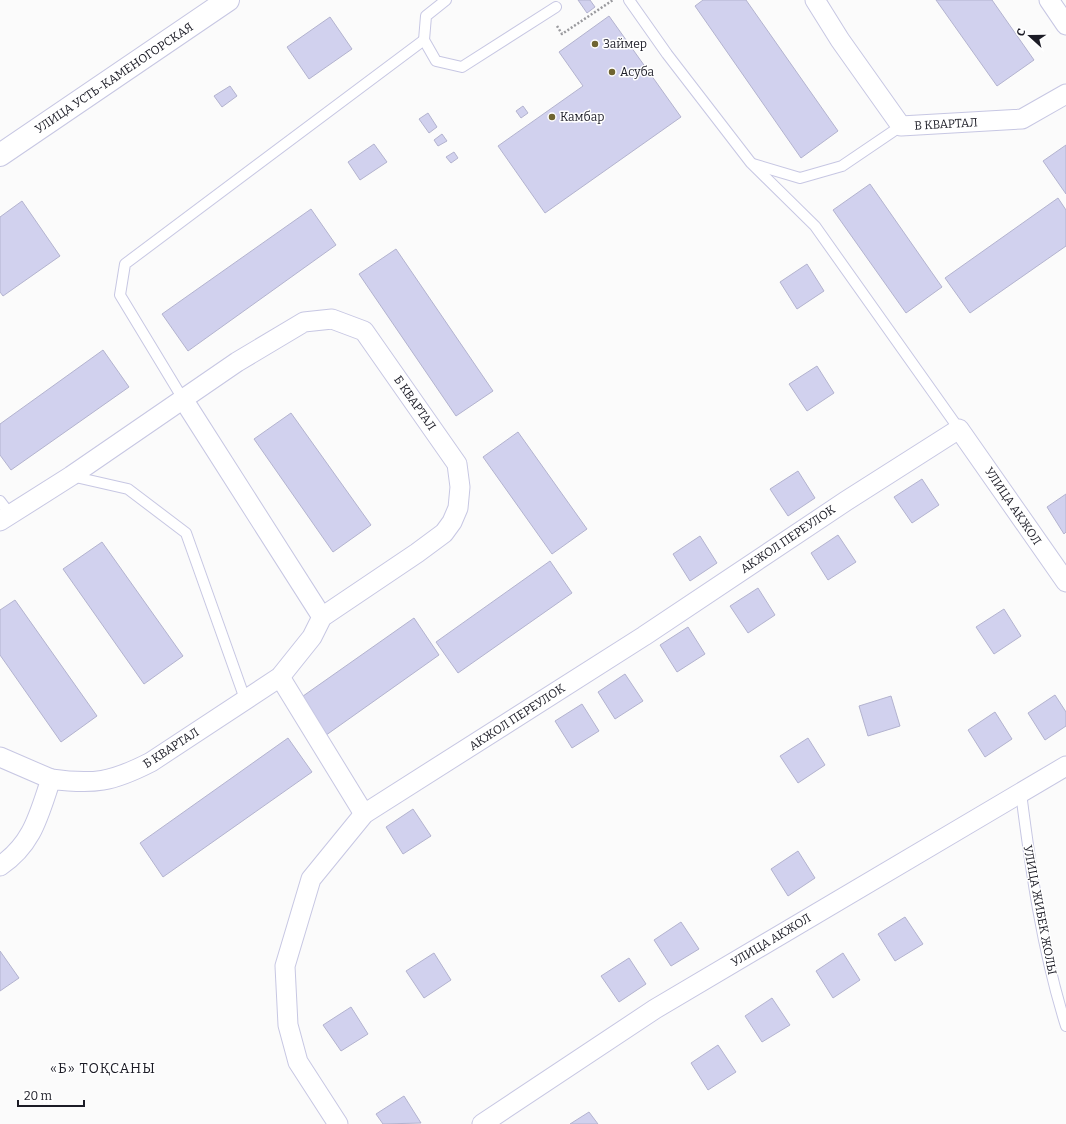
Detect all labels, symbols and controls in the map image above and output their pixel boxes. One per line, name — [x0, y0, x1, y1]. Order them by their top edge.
north arrow — [1010, 16, 1050, 56]
street label: УЛИЦА УСТЬ-КАМЕНОГОРСКАЯ — [32, 20, 196, 136]
text: С — [1014, 27, 1028, 38]
place label: Займер — [603, 37, 647, 51]
marker: Займер — [590, 39, 600, 49]
place label: Асуба — [620, 65, 654, 79]
marker: Асуба — [607, 67, 617, 77]
place label: Камбар — [560, 110, 604, 124]
marker: Камбар — [547, 112, 557, 122]
street label: В КВАРТАЛ — [914, 115, 978, 133]
street label: Б КВАРТАЛ — [391, 373, 439, 433]
street label: УЛИЦА АКЖОЛ — [982, 465, 1044, 547]
street label: АКЖОЛ ПЕРЕУЛОК — [738, 502, 838, 576]
street label: АКЖОЛ ПЕРЕУЛОК — [466, 681, 568, 753]
street label: Б КВАРТАЛ — [141, 725, 201, 771]
street label: УЛИЦА ЖИБЕК ЖОЛЫ — [1021, 844, 1059, 976]
street label: УЛИЦА АКЖОЛ — [729, 911, 813, 969]
district label: «Б» ТОҚСАНЫ — [50, 1060, 156, 1077]
scale bar — [18, 1082, 84, 1108]
text: 20 m — [24, 1089, 53, 1103]

